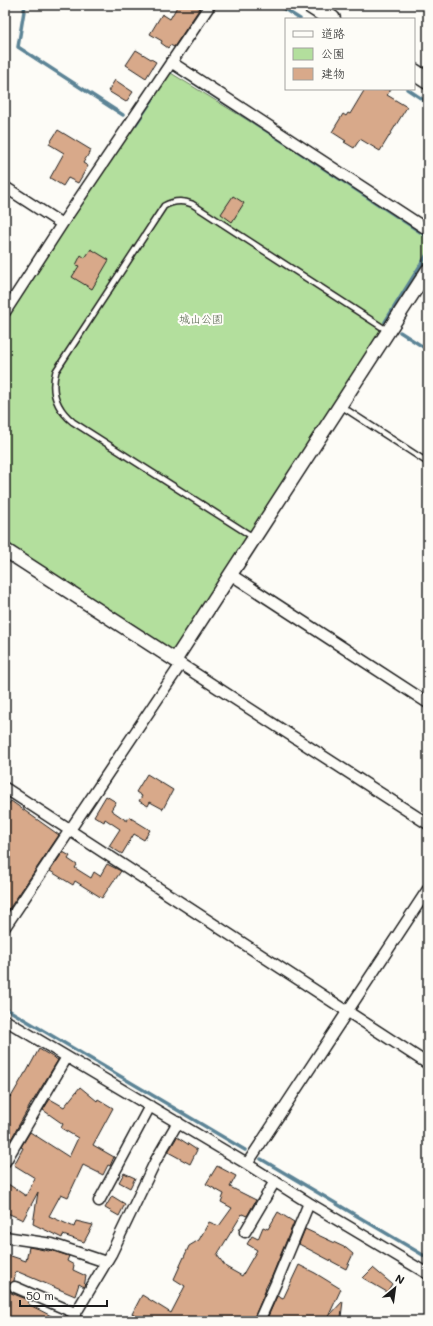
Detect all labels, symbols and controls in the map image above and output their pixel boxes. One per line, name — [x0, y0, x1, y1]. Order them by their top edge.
legend — [285, 18, 415, 90]
text: 道路 — [321, 25, 345, 41]
text: 公園 — [321, 45, 345, 61]
text: 建物 — [321, 65, 345, 81]
park label: 城山公園 — [179, 311, 223, 326]
north arrow — [375, 1268, 415, 1308]
text: N — [393, 1270, 407, 1287]
scale bar — [20, 1282, 107, 1308]
text: 50 m — [26, 1287, 54, 1303]

